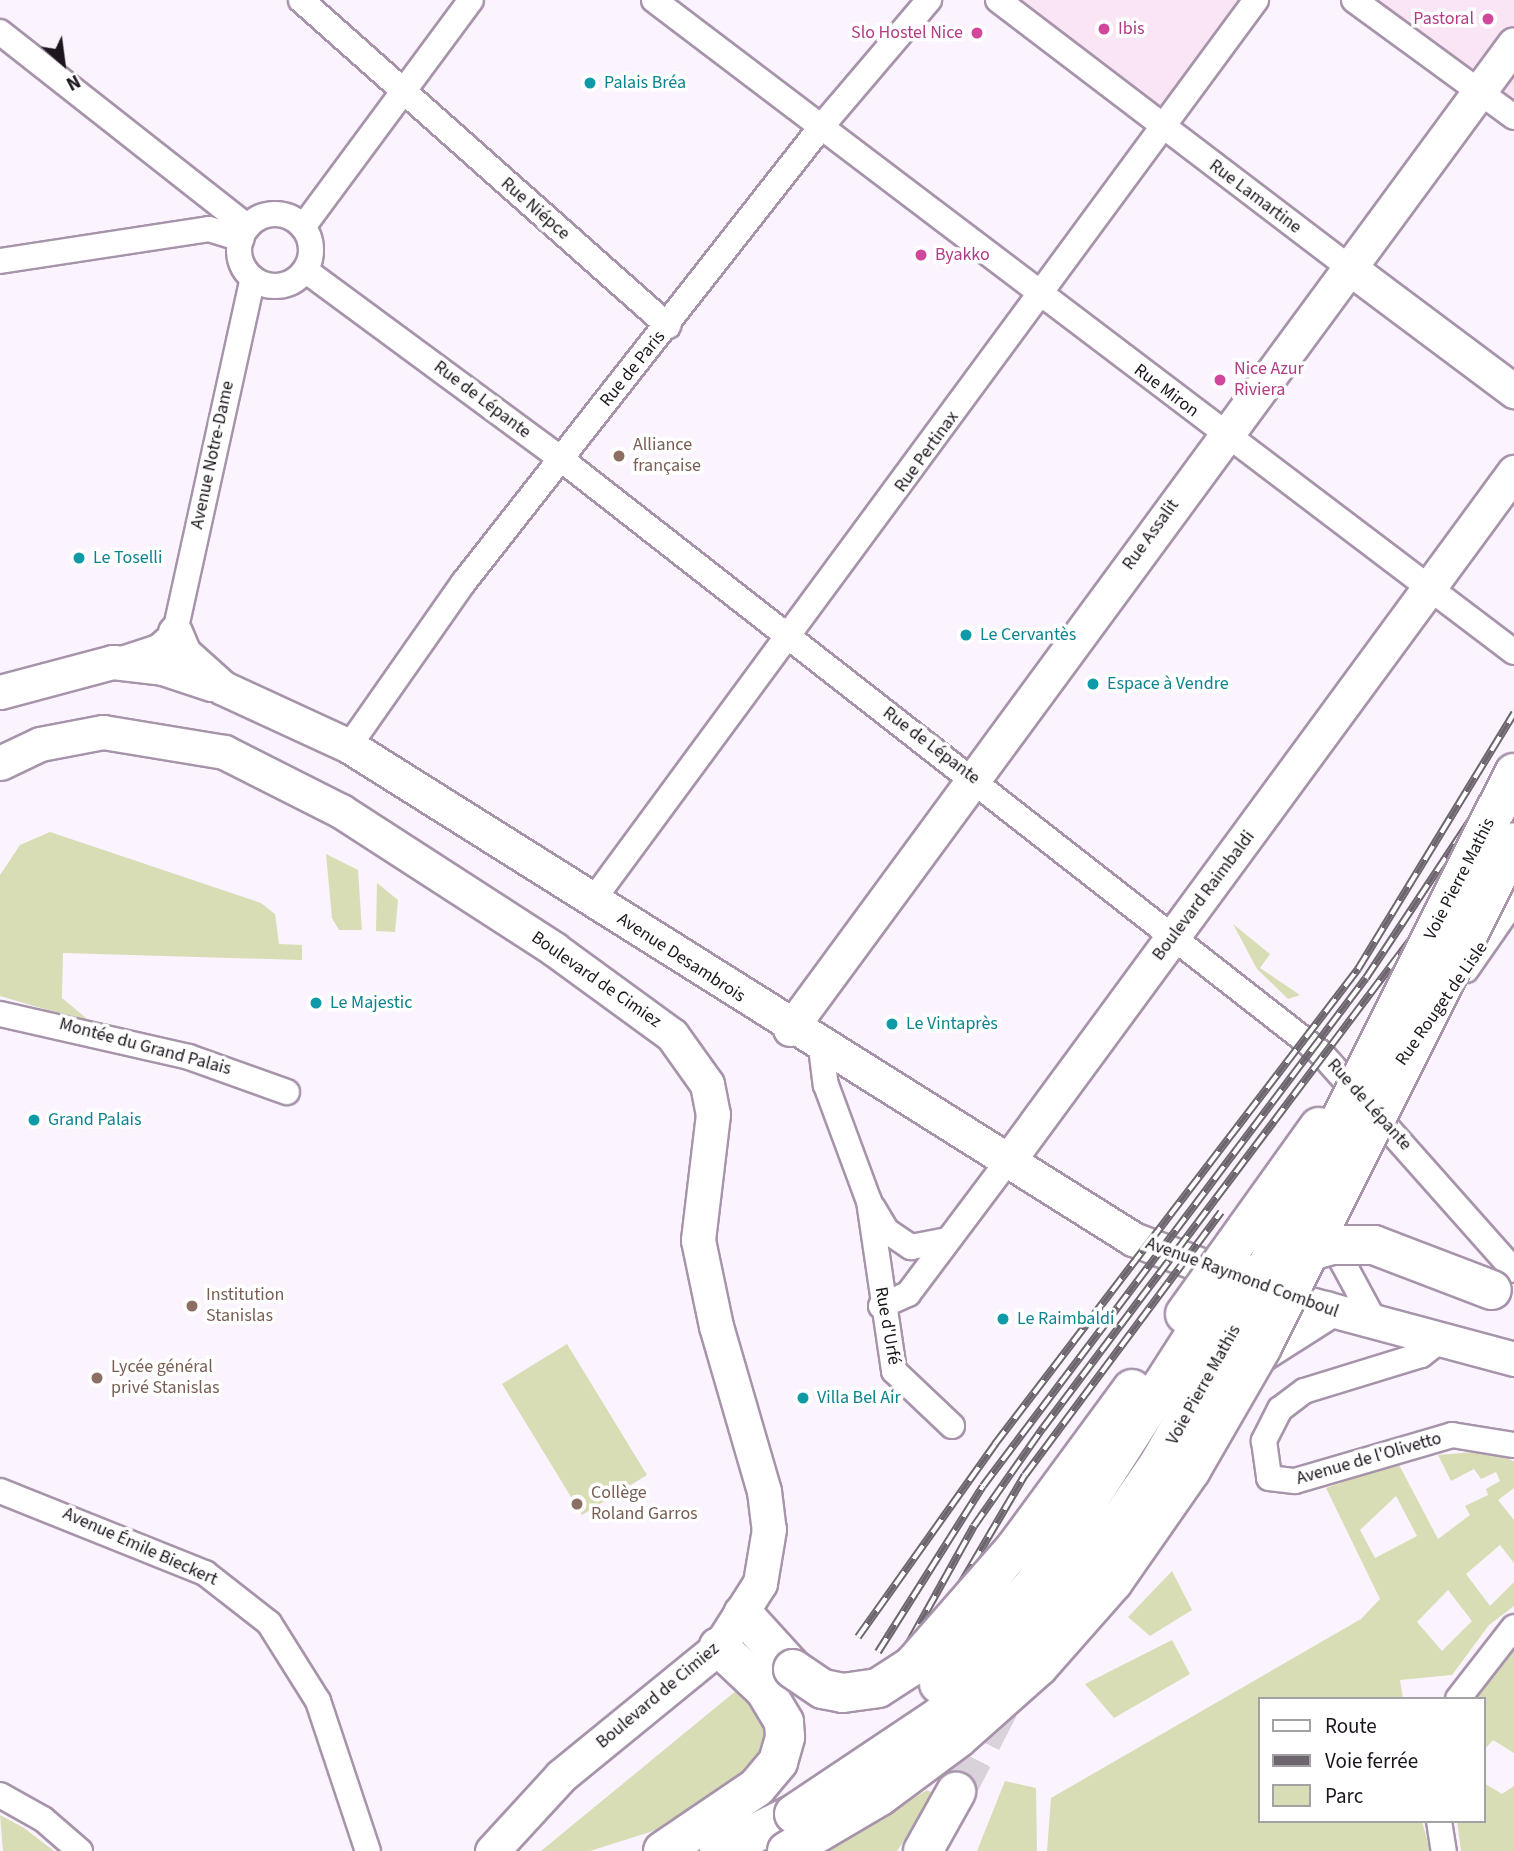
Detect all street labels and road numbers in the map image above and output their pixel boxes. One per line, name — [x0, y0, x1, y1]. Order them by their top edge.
street label: Rue Lamartine — [1205, 155, 1305, 239]
street label: Rue Niépce — [496, 173, 574, 245]
street label: Rue de Paris — [596, 327, 670, 411]
street label: Rue de Lépante — [429, 356, 535, 444]
street label: Rue Miron — [1129, 360, 1203, 422]
street label: Avenue Notre-Dame — [187, 379, 239, 531]
street label: Rue Pertinax — [890, 407, 964, 497]
street label: Rue Assalit — [1118, 495, 1184, 575]
street label: Rue de Lépante — [878, 702, 984, 790]
street label: Voie Pierre Mathis — [1420, 814, 1500, 944]
street label: Boulevard Raimbaldi — [1148, 827, 1260, 965]
street label: Avenue Desambrois — [613, 909, 749, 1007]
street label: Boulevard de Cimiez — [527, 927, 665, 1033]
street label: Rue Rouget de Lisle — [1391, 938, 1493, 1070]
street label: Montée du Grand Palais — [57, 1014, 233, 1080]
street label: Rue de Lépante — [1322, 1055, 1416, 1155]
street label: Avenue Raymond Comboul — [1143, 1233, 1341, 1323]
street label: Rue d'Urfé — [870, 1285, 904, 1367]
street label: Voie Pierre Mathis — [1162, 1321, 1246, 1449]
street label: Avenue de l'Olivetto — [1294, 1428, 1444, 1490]
street label: Avenue Émile Bieckert — [59, 1503, 221, 1591]
street label: Boulevard de Cimiez — [592, 1638, 724, 1754]

